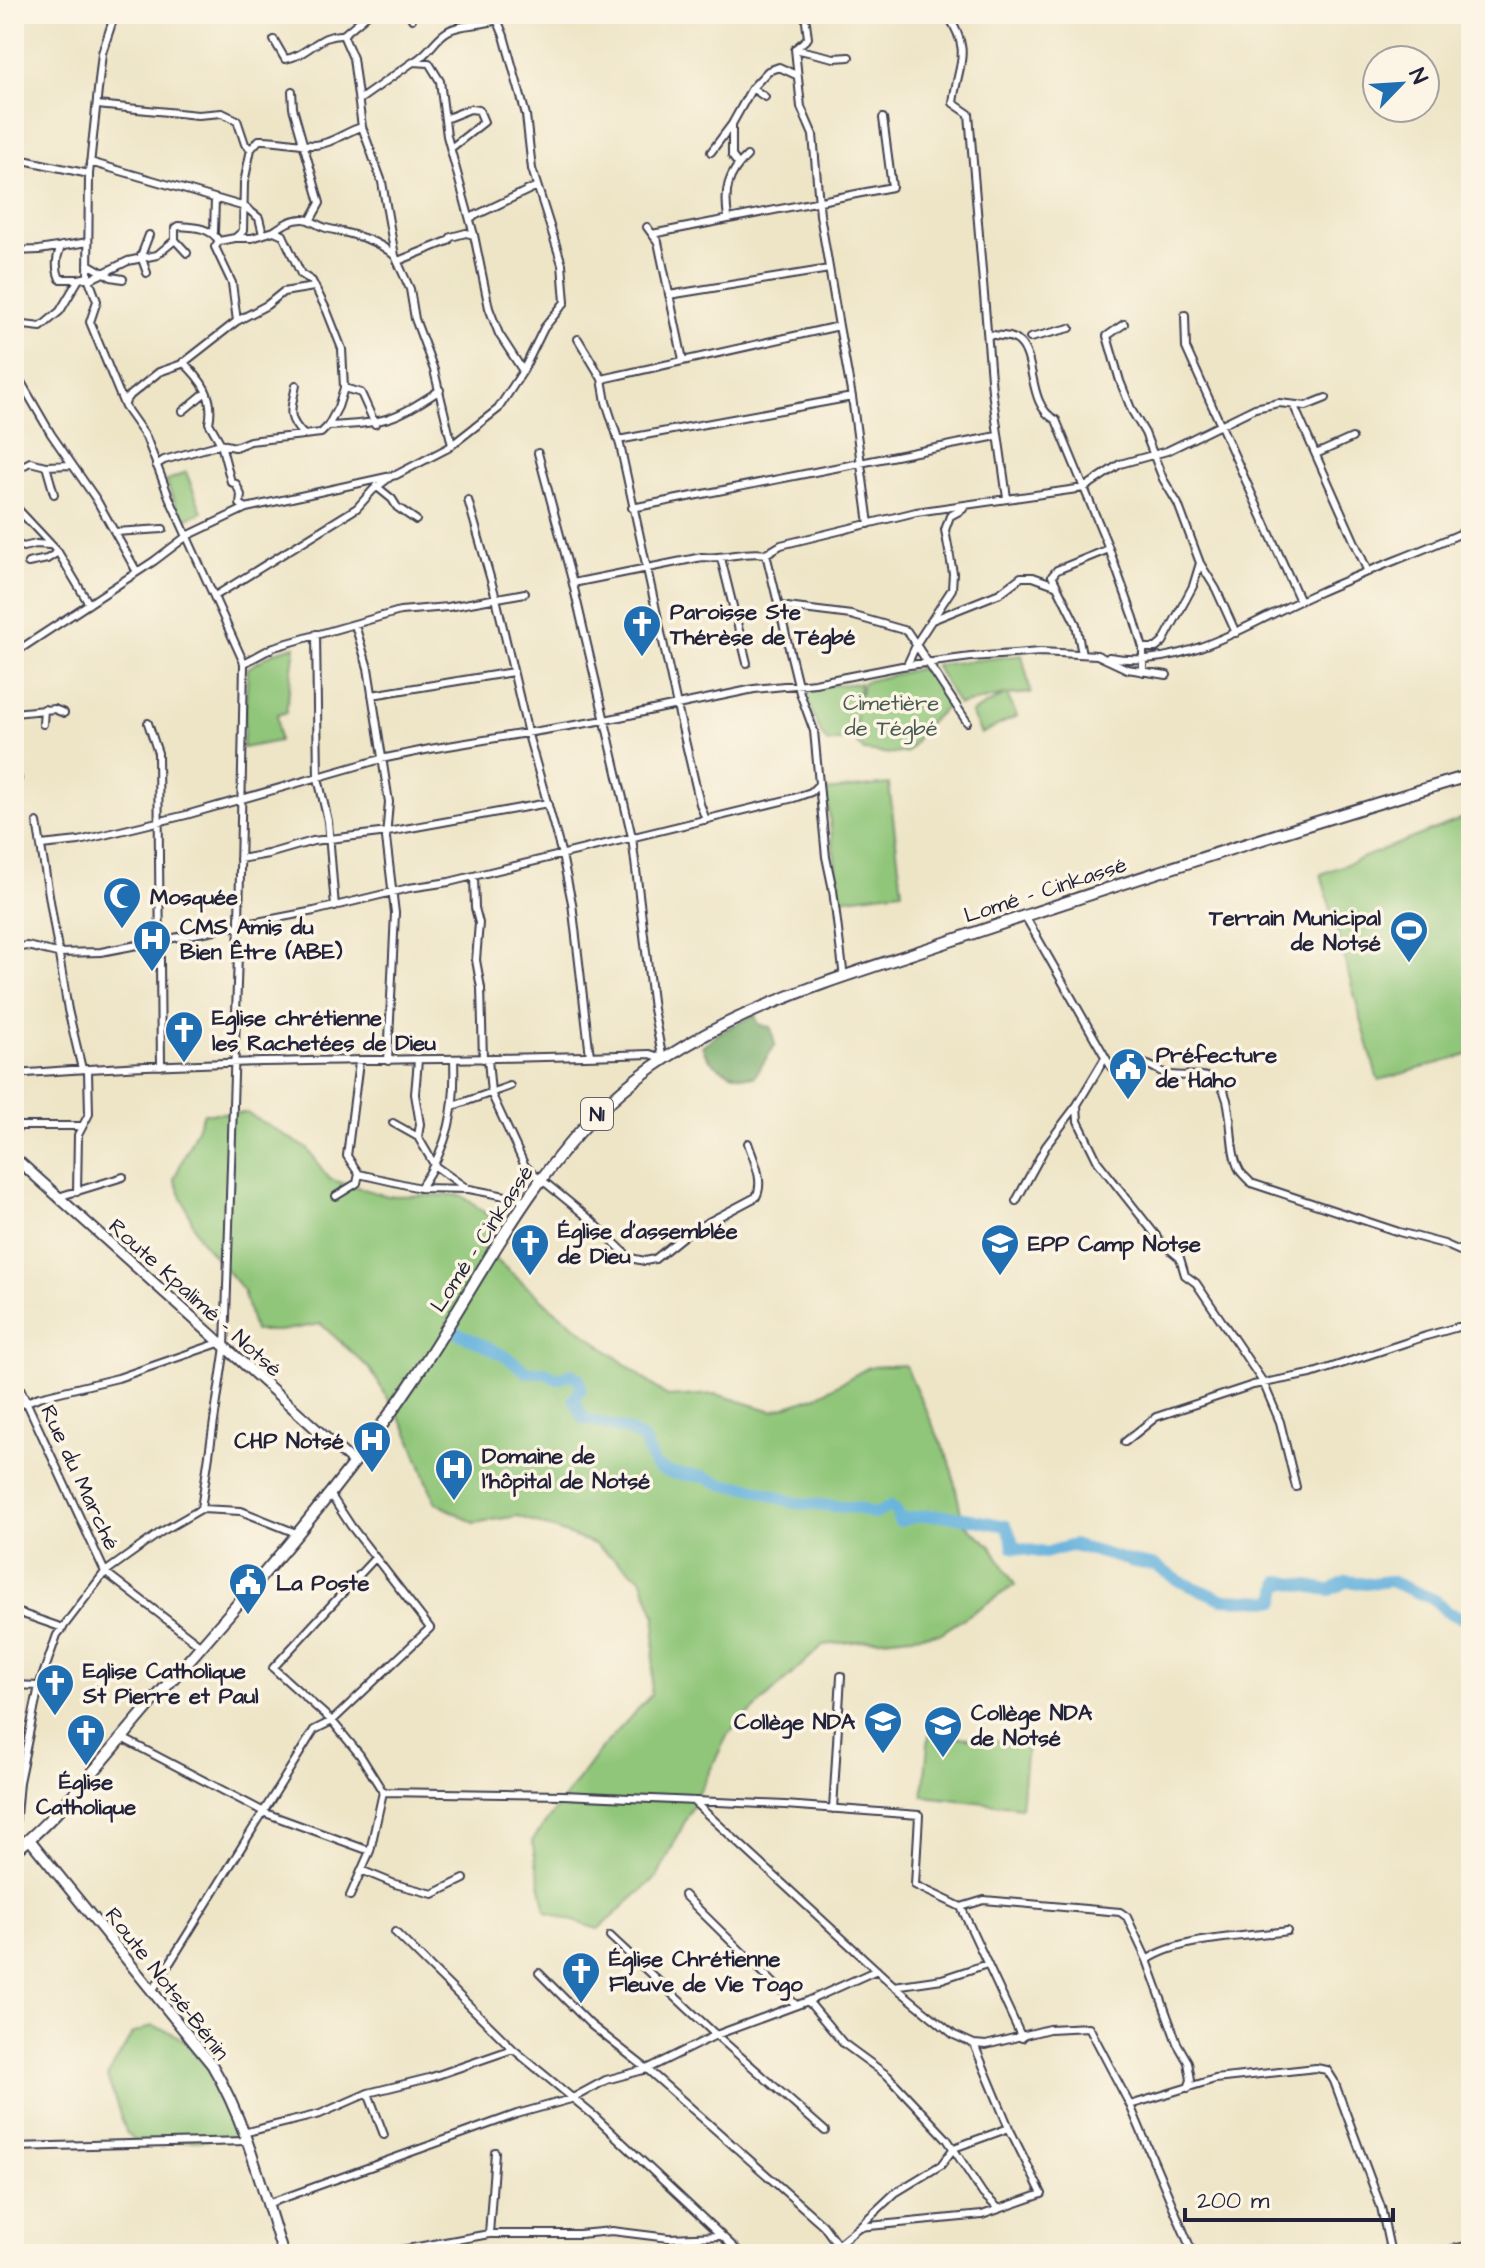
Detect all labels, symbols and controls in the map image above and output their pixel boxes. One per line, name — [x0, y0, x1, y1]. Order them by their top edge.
north arrow — [1361, 44, 1441, 124]
text: N — [1401, 63, 1435, 89]
place label: Paroisse Ste Thérèse de Tégbé — [669, 597, 856, 654]
church icon: Paroisse Ste Thérèse de Tégbé — [621, 603, 663, 658]
park label: Cimetière de Tégbé — [843, 688, 939, 745]
street label: Lomé - Cinkassé — [960, 849, 1131, 931]
mosque icon: Mosquée — [101, 875, 143, 930]
place label: Mosquée — [150, 882, 238, 913]
place label: Terrain Municipal de Notsé — [1208, 903, 1382, 959]
sports icon: Terrain Municipal de Notsé — [1388, 909, 1430, 964]
place label: CMS Amis du Bien Être (ABE) — [180, 912, 343, 968]
hospital icon: CMS Amis du Bien Être (ABE) — [131, 918, 173, 973]
place label: Eglise chrétienne les Rachetées de Dieu — [212, 1003, 436, 1059]
church icon: Eglise chrétienne les Rachetées de Dieu — [163, 1009, 205, 1064]
place label: Préfecture de Haho — [1155, 1040, 1277, 1096]
public building icon: Préfecture de Haho — [1107, 1046, 1149, 1101]
road number: N1 — [581, 1098, 613, 1130]
street label: Lomé - Cinkassé — [423, 1159, 542, 1318]
street label: Route Kpalimé - Notsé — [101, 1212, 289, 1385]
place label: Église d'assemblée de Dieu — [557, 1216, 738, 1272]
church icon: Église d'assemblée de Dieu — [509, 1222, 551, 1277]
school or university icon: EPP Camp Notse — [979, 1222, 1021, 1277]
place label: EPP Camp Notse — [1028, 1229, 1201, 1260]
street label: Rue du Marché — [32, 1400, 127, 1555]
hospital icon: CHP Notsé — [351, 1419, 393, 1474]
place label: CHP Notsé — [234, 1426, 344, 1457]
place label: Domaine de l'hôpital de Notsé — [482, 1441, 650, 1497]
hospital icon: Domaine de l'hôpital de Notsé — [433, 1447, 475, 1502]
public building icon: La Poste — [227, 1561, 269, 1616]
place label: La Poste — [276, 1568, 370, 1599]
place label: Eglise Catholique St Pierre et Paul — [82, 1656, 259, 1712]
church icon: Eglise Catholique St Pierre et Paul — [34, 1662, 76, 1717]
place label: Collège NDA de Notsé — [970, 1698, 1093, 1754]
school or university icon: Collège NDA — [862, 1700, 904, 1755]
school or university icon: Collège NDA de Notsé — [922, 1704, 964, 1759]
place label: Collège NDA — [734, 1707, 856, 1739]
church icon: Église Catholique — [65, 1712, 107, 1767]
place label: Église Catholique — [36, 1767, 136, 1823]
street label: Route Notsé-Bénin — [97, 1901, 236, 2067]
place label: Église Chrétienne Fleuve de Vie Togo — [609, 1944, 803, 2001]
church icon: Église Chrétienne Fleuve de Vie Togo — [560, 1950, 602, 2005]
scale bar — [1185, 2172, 1393, 2222]
text: 200 m — [1197, 2184, 1270, 2218]

